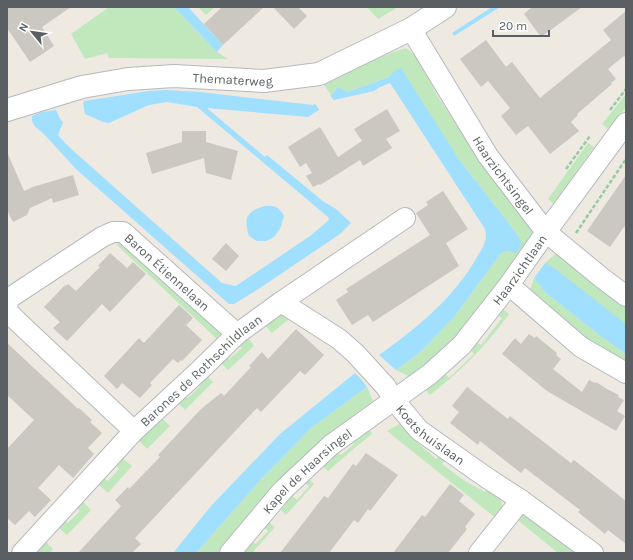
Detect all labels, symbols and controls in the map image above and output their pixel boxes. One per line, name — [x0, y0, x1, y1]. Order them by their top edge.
north arrow — [12, 12, 52, 52]
scale bar — [493, 12, 549, 38]
text: 20 m — [499, 19, 527, 33]
text: N — [16, 21, 31, 34]
street label: Thematerweg — [192, 70, 274, 89]
street label: Haarzichtsingel — [470, 133, 537, 217]
street label: Baron Étiennelaan — [121, 230, 213, 314]
street label: Haarzichtlaan — [489, 232, 550, 308]
street label: Barones de Rothschildlaan — [137, 312, 265, 430]
street label: Koetshuislaan — [393, 402, 468, 468]
street label: Kapel de Haarsingel — [259, 426, 355, 517]

